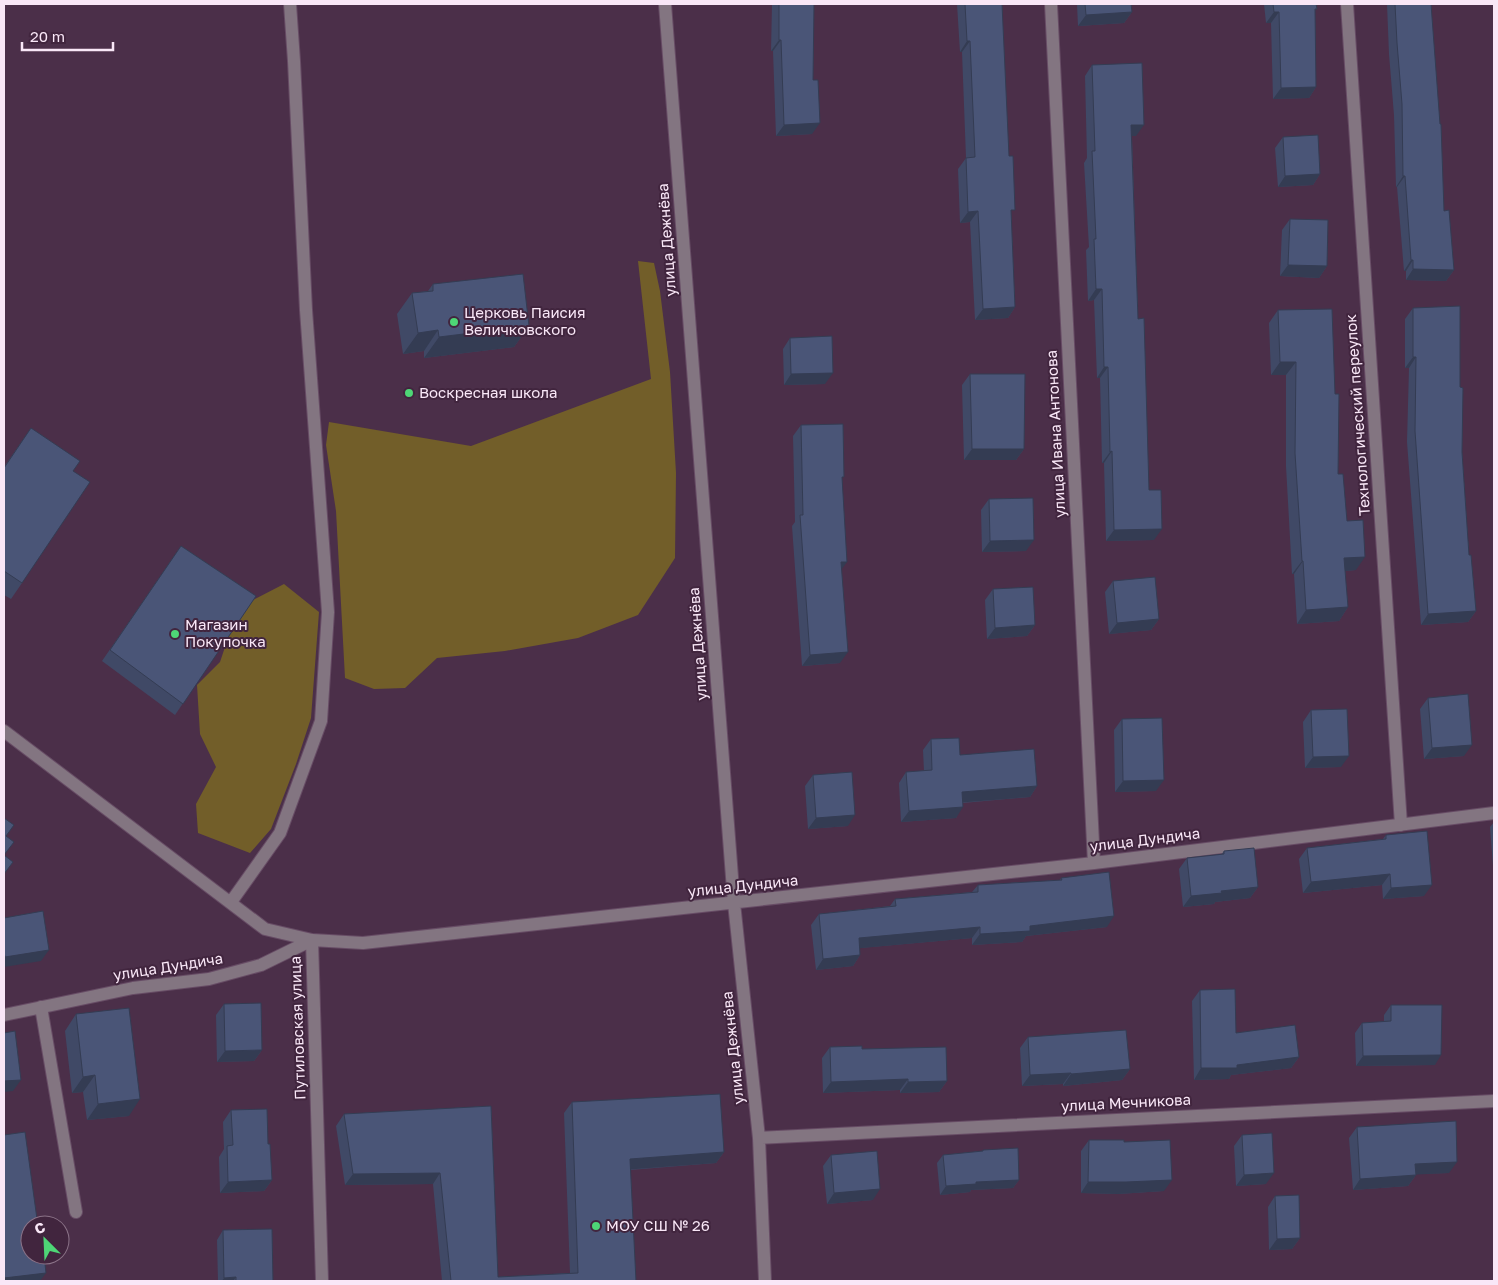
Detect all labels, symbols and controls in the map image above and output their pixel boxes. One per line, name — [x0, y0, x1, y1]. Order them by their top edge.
scale bar — [22, 20, 114, 52]
text: 20 m — [30, 27, 65, 45]
street label: улица Дежнёва — [653, 183, 679, 297]
place label: Церковь Паисия Величковского — [464, 303, 585, 338]
street label: Технологический переулок — [1341, 313, 1373, 517]
marker: Церковь Паисия Величковского — [448, 316, 460, 328]
street label: улица Ивана Антонова — [1042, 350, 1068, 518]
place label: Воскресная школа — [419, 383, 557, 401]
marker: Воскресная школа — [403, 387, 415, 399]
street label: улица Дежнёва — [684, 587, 710, 701]
place label: Магазин Покупочка — [185, 615, 266, 650]
marker: Магазин Покупочка — [169, 628, 181, 640]
street label: улица Дундича — [1089, 823, 1201, 855]
street label: улица Дундича — [687, 870, 799, 900]
street label: улица Дундича — [112, 948, 224, 984]
street label: Путиловская улица — [285, 956, 309, 1100]
street label: улица Дежнёва — [717, 991, 747, 1106]
street label: улица Мечникова — [1060, 1090, 1191, 1114]
north arrow — [20, 1215, 70, 1265]
place label: МОУ СШ № 26 — [606, 1216, 710, 1234]
text: С — [32, 1218, 48, 1237]
marker: МОУ СШ № 26 — [590, 1220, 602, 1232]

